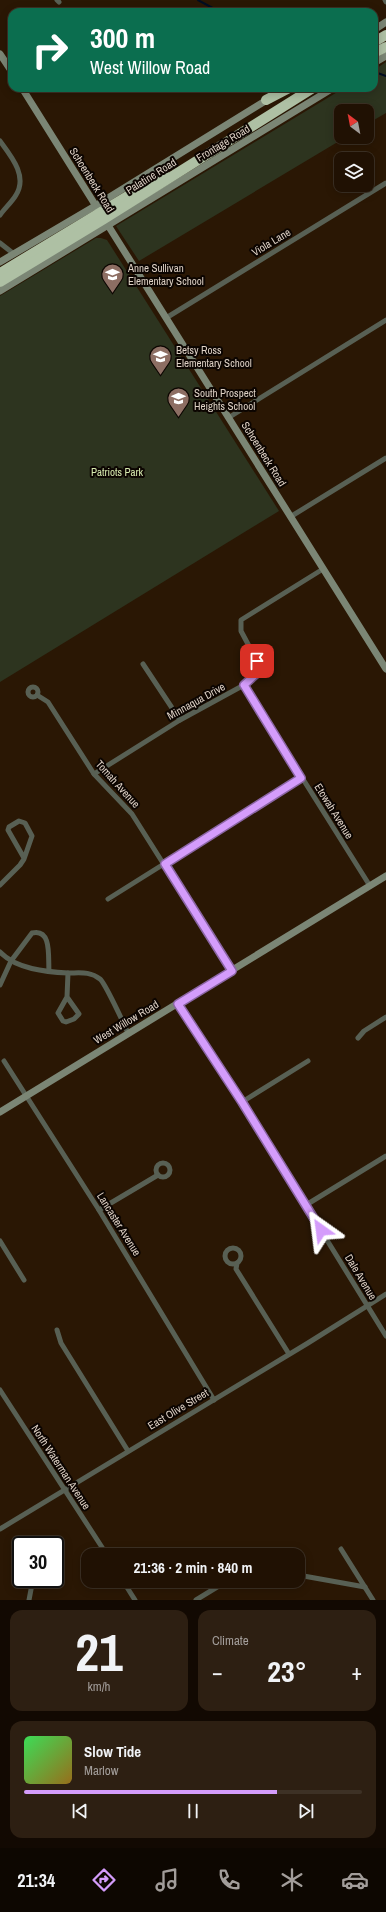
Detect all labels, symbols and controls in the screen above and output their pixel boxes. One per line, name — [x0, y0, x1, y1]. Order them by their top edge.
text: 300 m — [90, 19, 155, 57]
icon: right — [24, 24, 76, 76]
text: West Willow Road — [90, 55, 210, 80]
north arrow — [334, 104, 374, 144]
map controls — [334, 104, 374, 192]
street label: Frontage Road — [194, 122, 252, 164]
street label: Schoenbeck Road — [67, 145, 117, 215]
button: layers — [334, 152, 374, 192]
street label: Palatine Road — [123, 155, 179, 197]
street label: Viola Lane — [249, 225, 293, 259]
school or university icon: Anne Sullivan Elementary School — [99, 261, 125, 294]
place label: Anne Sullivan Elementary School — [127, 261, 204, 288]
school or university icon: Betsy Ross Elementary School — [147, 343, 173, 376]
place label: Betsy Ross Elementary School — [176, 343, 252, 370]
school or university icon: South Prospect Heights School — [166, 386, 192, 419]
place label: South Prospect Heights School — [194, 386, 256, 413]
street label: Schoenbeck Road — [239, 419, 289, 489]
park label: Patriots Park — [91, 465, 144, 479]
pin — [240, 644, 274, 678]
icon: arrive — [246, 650, 268, 672]
street label: Minnaqua Drive — [165, 679, 227, 723]
street label: Tomah Avenue — [93, 757, 143, 811]
street label: Etowah Avenue — [311, 781, 357, 841]
street label: West Willow Road — [91, 997, 161, 1047]
street label: Lancaster Avenue — [94, 1190, 144, 1258]
position arrow — [300, 1209, 342, 1251]
street label: Dale Avenue — [342, 1252, 380, 1302]
street label: East Olive Street — [145, 1385, 211, 1433]
street label: North Waterman Avenue — [28, 1422, 94, 1512]
speed limit sign: 30 — [12, 1536, 64, 1588]
text: 21:36 · 2 min · 840 m — [134, 1557, 252, 1578]
text: 21 — [75, 1617, 123, 1687]
text: Climate — [212, 1632, 249, 1649]
text: 23° — [267, 1651, 307, 1691]
text: − — [212, 1657, 223, 1687]
text: + — [351, 1657, 362, 1687]
text: km/h — [87, 1678, 111, 1695]
text: Slow Tide — [84, 1741, 141, 1762]
text: Marlow — [84, 1762, 118, 1779]
icon: previous — [69, 1800, 91, 1822]
icon: pause — [182, 1800, 204, 1822]
icon: next — [295, 1800, 317, 1822]
icon: directions — [90, 1866, 118, 1894]
icon: music — [153, 1866, 181, 1894]
icon: phone — [215, 1866, 243, 1894]
icon: climate — [278, 1866, 306, 1894]
icon: car — [341, 1866, 369, 1894]
text: 21:34 — [17, 1868, 55, 1893]

